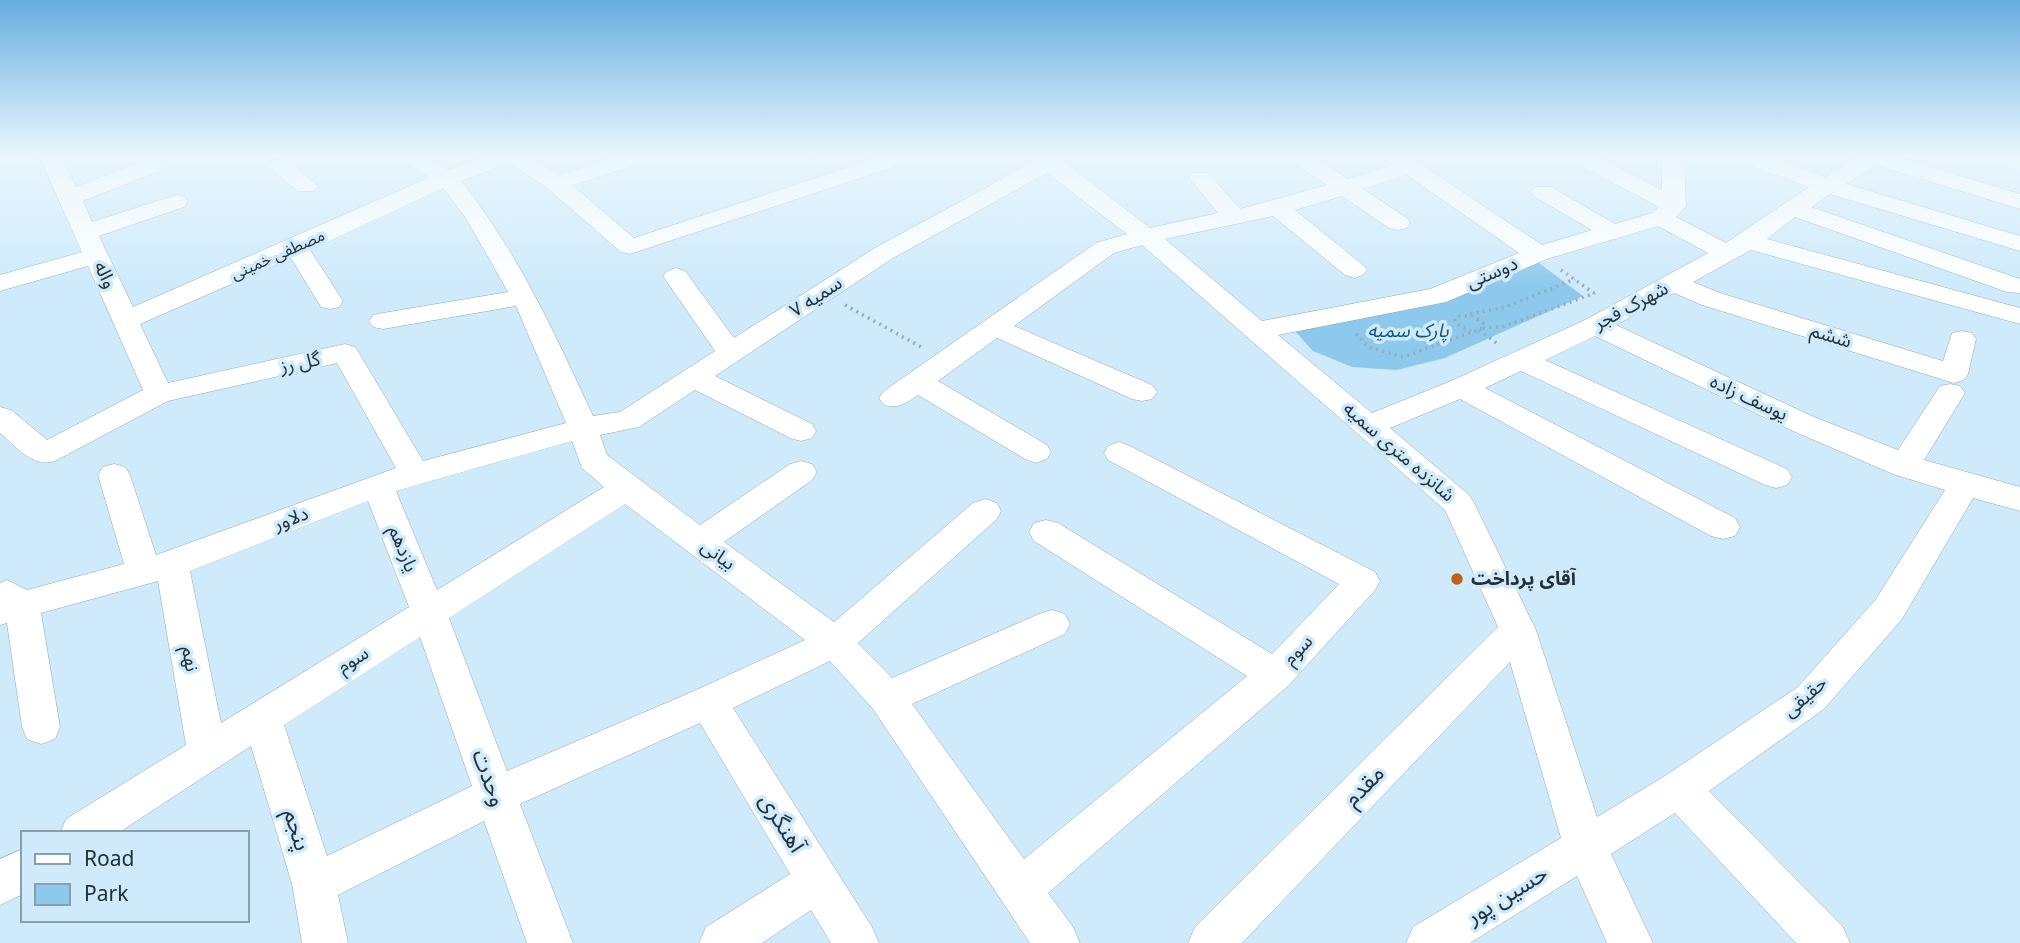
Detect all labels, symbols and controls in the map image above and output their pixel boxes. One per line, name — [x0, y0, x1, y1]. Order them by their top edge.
street label: مصطفی خمینی — [225, 219, 331, 291]
street label: دوستی — [1460, 244, 1524, 302]
street label: واله — [81, 254, 129, 296]
street label: سمیه ۷ — [781, 264, 851, 330]
street label: شهرک فجر — [1585, 269, 1676, 343]
park label: پارک سمیه — [1367, 311, 1449, 351]
street label: ششم — [1805, 311, 1857, 361]
street label: گل رز — [275, 339, 325, 387]
street label: یوسف زاده — [1703, 362, 1795, 434]
street label: شانزده متری سمیه — [1333, 391, 1465, 513]
street label: دلاور — [266, 494, 315, 544]
street label: یازدهم — [375, 519, 431, 579]
street label: بیانی — [691, 528, 745, 582]
place label: آقای پرداخت — [1471, 559, 1577, 599]
marker: آقای پرداخت — [1449, 571, 1465, 587]
street label: سوم — [1272, 624, 1324, 676]
street label: سوم — [328, 634, 378, 686]
street label: نهم — [168, 643, 212, 675]
street label: حقیقی — [1773, 665, 1837, 729]
street label: وحدت — [456, 742, 522, 814]
street label: مقدم — [1330, 752, 1398, 820]
street label: آهنگری — [744, 783, 821, 865]
street label: پنجم — [267, 803, 327, 857]
legend — [21, 831, 248, 922]
text: Road — [84, 837, 134, 881]
street label: حسین پور — [1455, 850, 1558, 940]
text: Park — [84, 872, 129, 916]

